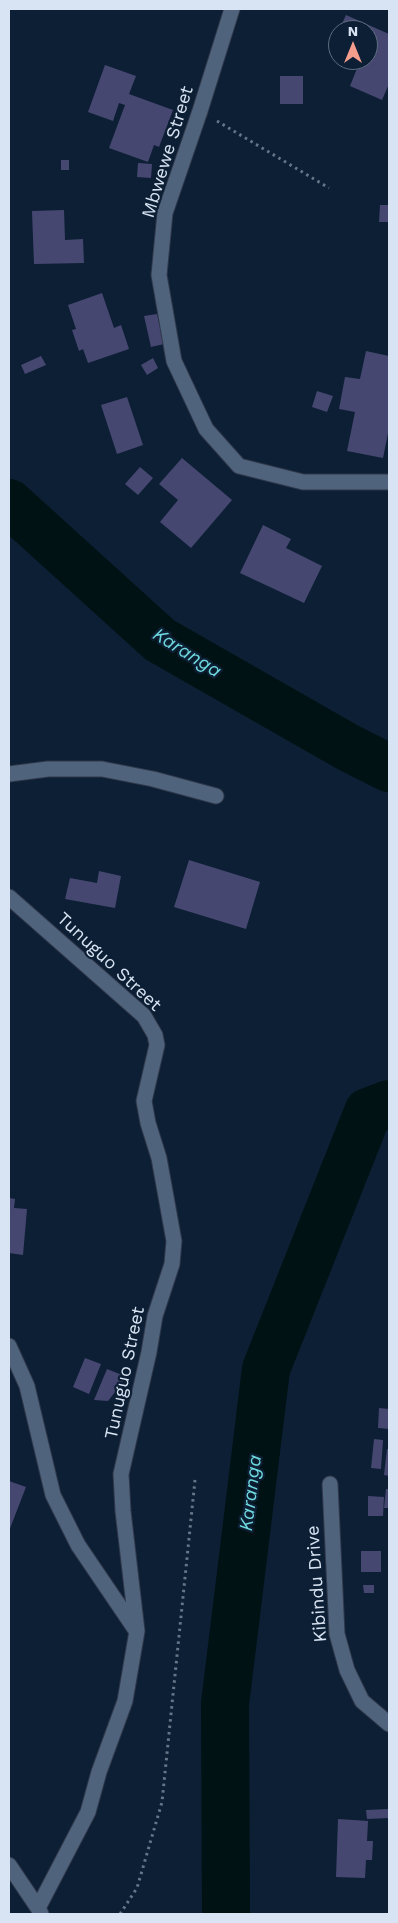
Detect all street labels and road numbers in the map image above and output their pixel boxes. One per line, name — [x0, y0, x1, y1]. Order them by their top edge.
street label: Mbwewe Street — [138, 83, 198, 221]
street label: Tunuguo Street — [52, 908, 166, 1016]
street label: Tunuguo Street — [100, 1305, 150, 1441]
street label: Kibindu Drive — [302, 1525, 332, 1643]

